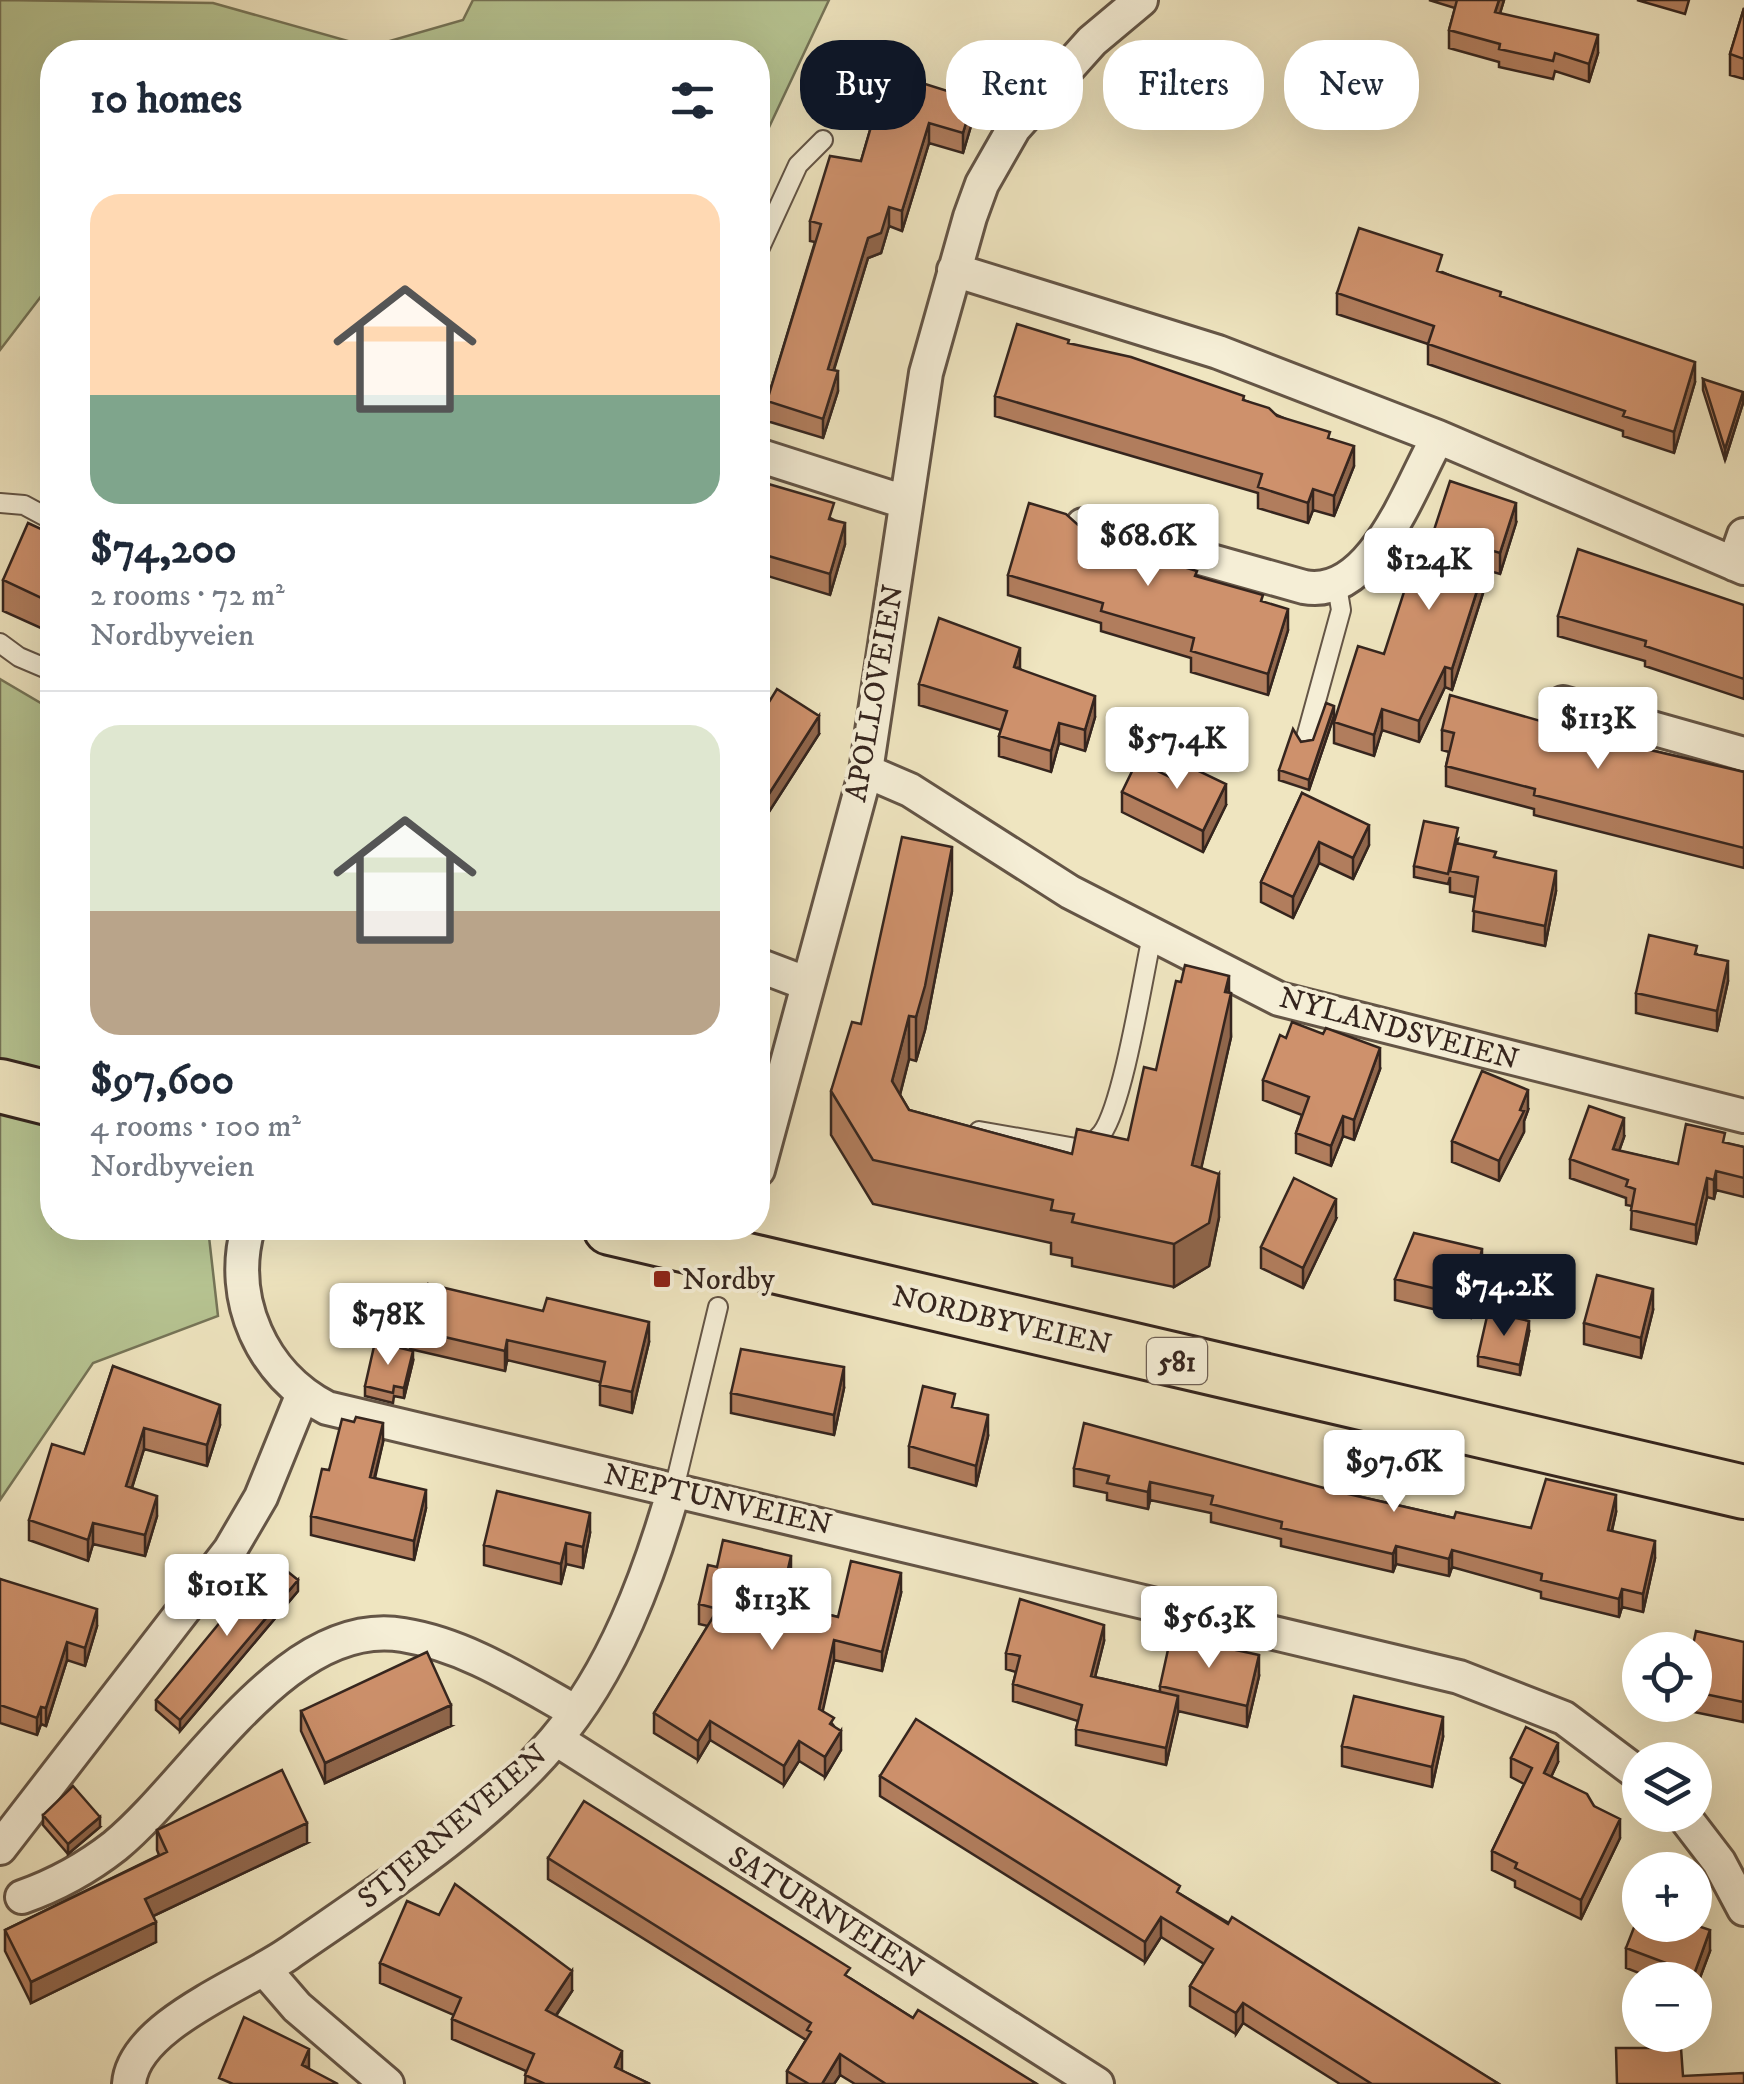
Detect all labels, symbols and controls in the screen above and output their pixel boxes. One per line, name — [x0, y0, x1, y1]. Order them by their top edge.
chip: Buy — [800, 40, 926, 130]
chip: Rent — [946, 40, 1083, 130]
chip: Filters — [1103, 40, 1264, 130]
chip: New — [1284, 40, 1419, 130]
icon: filters — [665, 73, 720, 128]
text: 10 homes — [90, 74, 242, 126]
icon: home — [315, 259, 495, 439]
pin: $68.6K — [1067, 504, 1229, 589]
text: $68.6K — [1100, 516, 1196, 556]
text: $74,200 — [90, 524, 237, 576]
pin: $124K — [1359, 528, 1499, 613]
text: $124K — [1386, 540, 1472, 580]
text: 2 rooms · 72 m² — [90, 576, 285, 616]
street label: APOLLOVEIEN — [838, 582, 913, 805]
text: Nordbyveien — [90, 616, 254, 656]
pin: $113K — [1528, 687, 1668, 772]
text: $113K — [1560, 699, 1636, 739]
pin: $57.4K — [1096, 707, 1258, 792]
text: $57.4K — [1128, 719, 1226, 759]
icon: home — [315, 790, 495, 970]
street label: NYLANDSVEIEN — [1275, 980, 1522, 1079]
text: $97,600 — [90, 1055, 234, 1107]
text: 4 rooms · 100 m² — [90, 1107, 301, 1147]
text: Nordbyveien — [90, 1147, 254, 1187]
pin: $74.2K — [1423, 1254, 1585, 1339]
place label: Nordby — [682, 1262, 776, 1299]
text: $74.2K — [1455, 1266, 1553, 1306]
marker: Nordby — [651, 1268, 673, 1290]
street label: NORDBYVEIEN — [889, 1278, 1115, 1365]
pin: $78K — [329, 1283, 447, 1368]
text: $78K — [352, 1295, 424, 1335]
road number: 581 — [1147, 1338, 1207, 1384]
pin: $97.6K — [1313, 1430, 1475, 1515]
text: $97.6K — [1346, 1442, 1442, 1482]
street label: NEPTUNVEIEN — [600, 1456, 835, 1545]
pin: $101K — [157, 1554, 297, 1639]
text: $101K — [187, 1566, 267, 1606]
pin: $113K — [702, 1568, 842, 1653]
text: $113K — [734, 1580, 810, 1620]
pin: $56.3K — [1128, 1586, 1290, 1671]
text: $56.3K — [1163, 1598, 1255, 1638]
map controls — [1622, 1632, 1712, 2052]
button: locate — [1622, 1632, 1712, 1722]
street label: STJERNEVEIEN — [351, 1737, 555, 1917]
button: layers — [1622, 1742, 1712, 1832]
street label: SATURNVEIEN — [721, 1838, 930, 1988]
button: + — [1622, 1852, 1712, 1942]
button: − — [1622, 1962, 1712, 2052]

